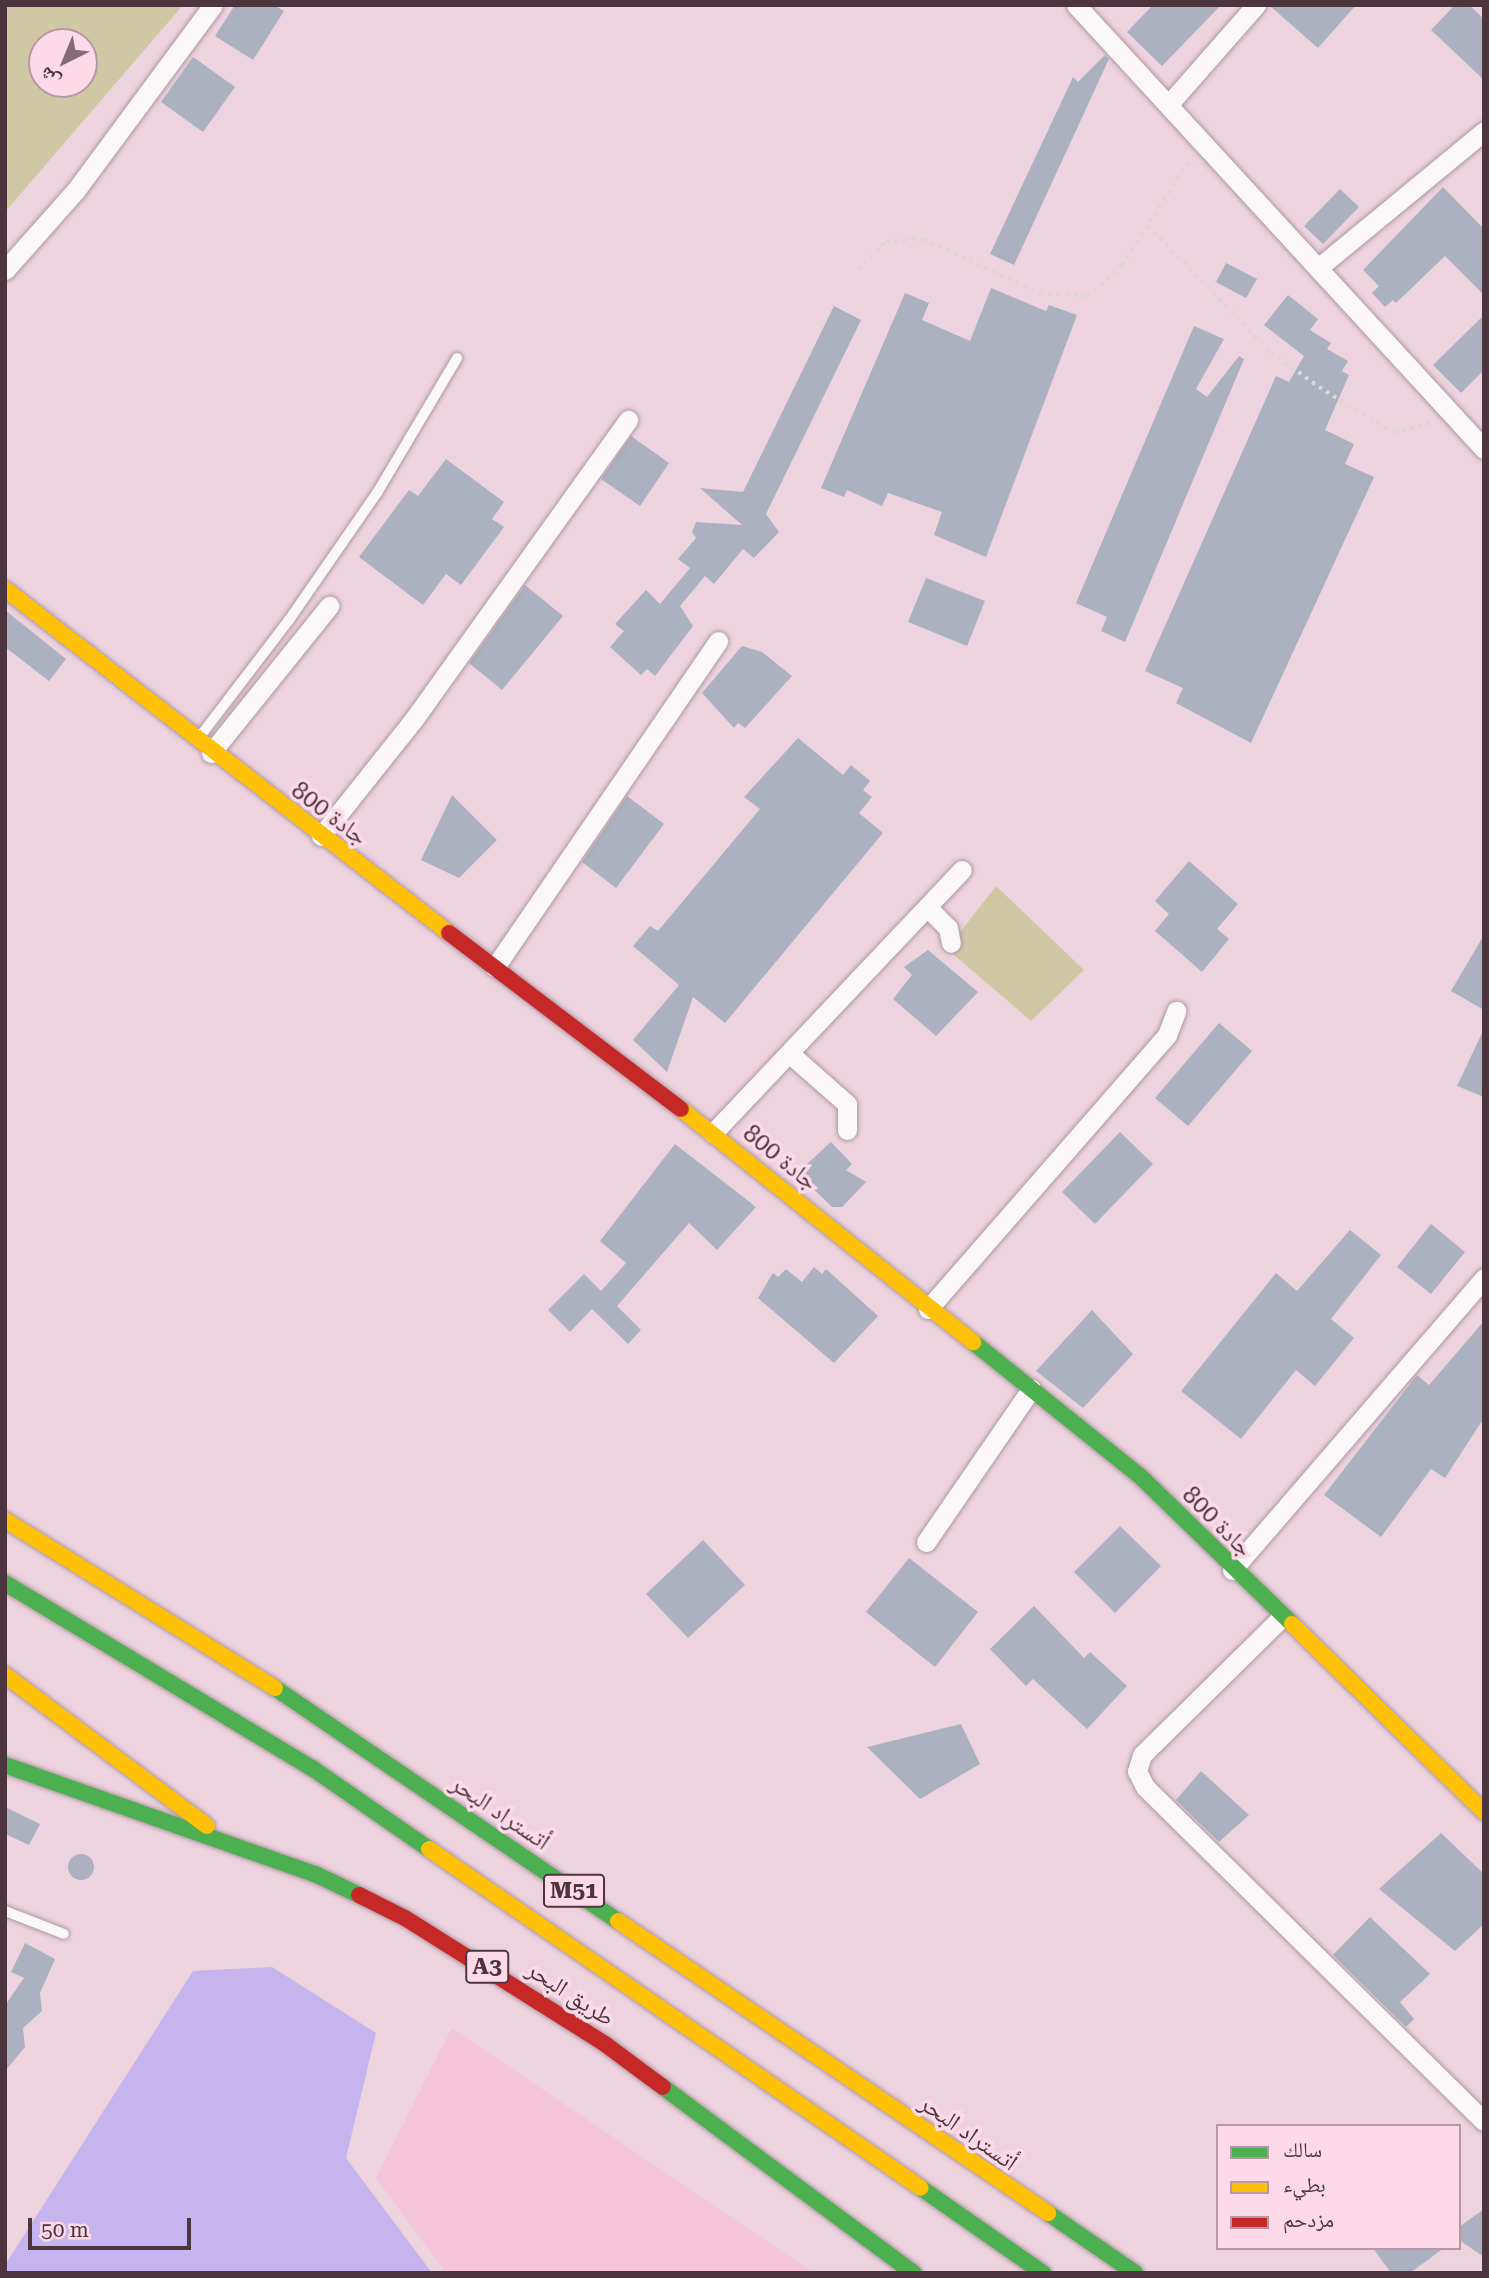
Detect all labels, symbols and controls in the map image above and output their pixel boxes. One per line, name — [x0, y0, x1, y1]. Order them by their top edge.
north arrow — [28, 28, 98, 98]
text: ش — [34, 62, 65, 93]
street label: جادة 800 — [285, 776, 373, 852]
street label: جادة 800 — [737, 1119, 823, 1197]
street label: جادة 800 — [1176, 1481, 1258, 1563]
street label: أتستراد البحر — [445, 1769, 555, 1857]
road number: M51 — [542, 1872, 606, 1910]
road number: A3 — [464, 1948, 510, 1986]
street label: طريق البحر — [521, 1955, 619, 2033]
street label: أتستراد البحر — [913, 2089, 1023, 2177]
legend — [1216, 2124, 1461, 2250]
text: سالك — [1283, 2138, 1322, 2162]
text: بطيء — [1283, 2173, 1326, 2197]
scale bar — [32, 2204, 194, 2248]
text: مزدحم — [1283, 2208, 1334, 2232]
text: 50 m — [41, 2218, 89, 2242]

